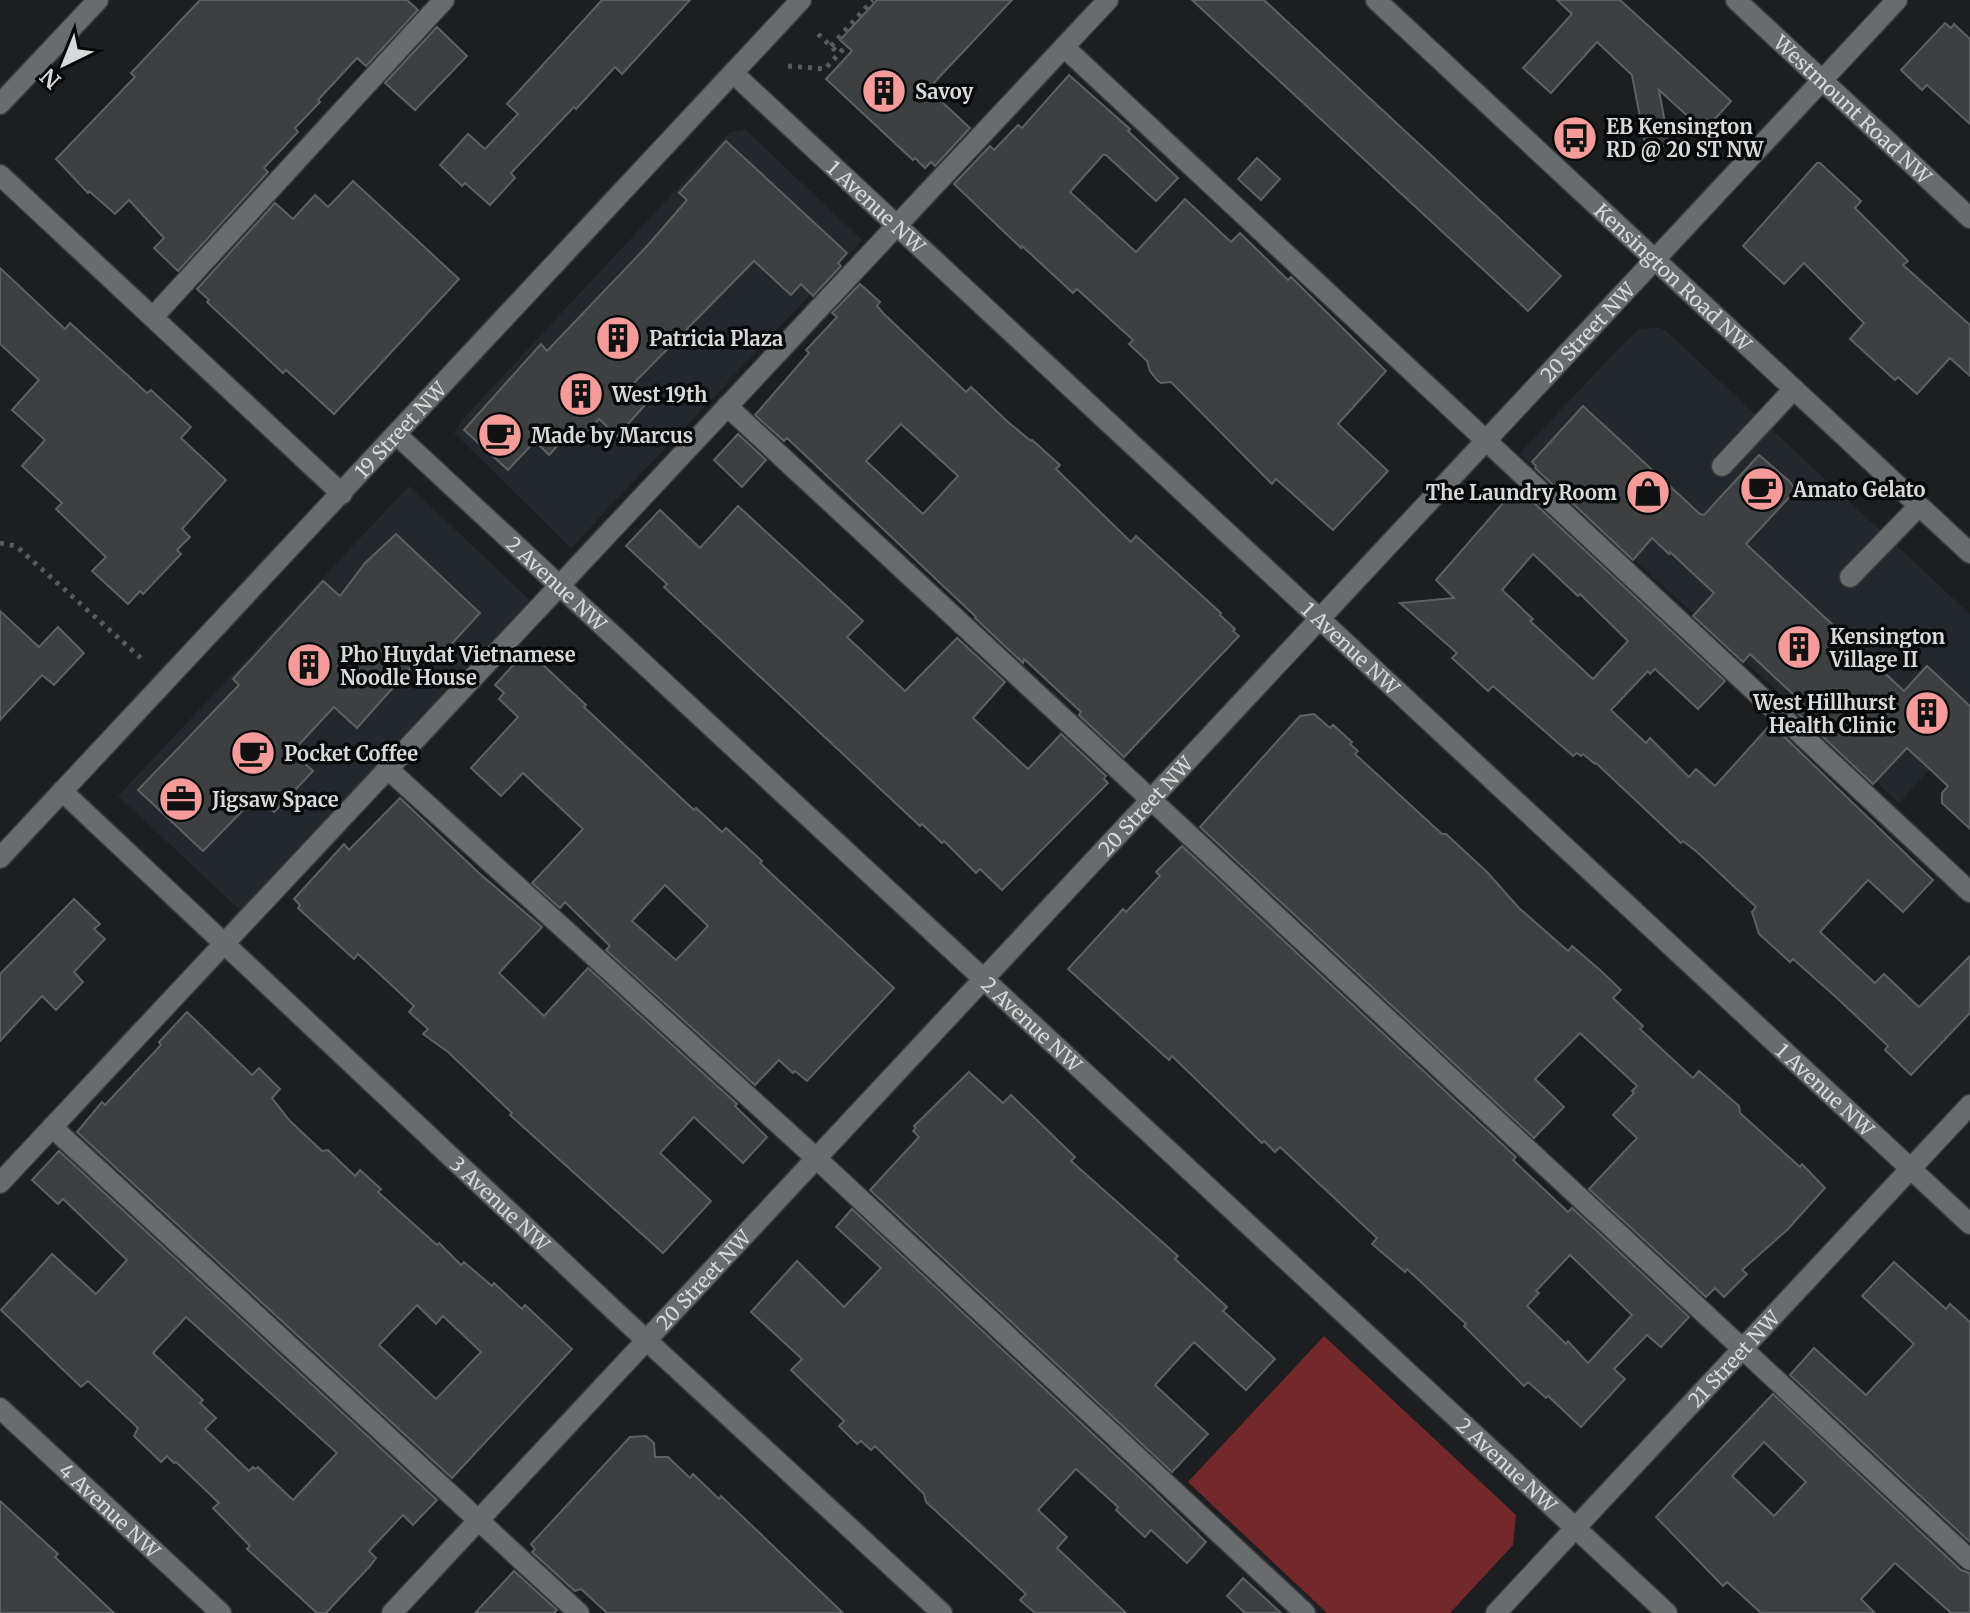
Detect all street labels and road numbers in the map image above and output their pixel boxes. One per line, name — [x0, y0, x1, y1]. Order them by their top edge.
street label: Westmount Road NW — [1768, 29, 1938, 189]
street label: 1 Avenue NW — [822, 155, 932, 259]
street label: Kensington Road NW — [1589, 197, 1758, 357]
street label: 20 Street NW — [1535, 276, 1641, 387]
street label: 19 Street NW — [349, 375, 452, 483]
street label: 2 Avenue NW — [501, 531, 613, 637]
street label: 1 Avenue NW — [1297, 596, 1406, 700]
street label: 20 Street NW — [1093, 750, 1198, 861]
street label: 2 Avenue NW — [977, 971, 1088, 1077]
street label: 1 Avenue NW — [1771, 1038, 1880, 1142]
street label: 3 Avenue NW — [446, 1151, 556, 1257]
street label: 20 Street NW — [651, 1224, 756, 1335]
street label: 21 Street NW — [1682, 1304, 1785, 1412]
street label: 2 Avenue NW — [1452, 1412, 1563, 1518]
street label: 4 Avenue NW — [54, 1457, 166, 1564]

